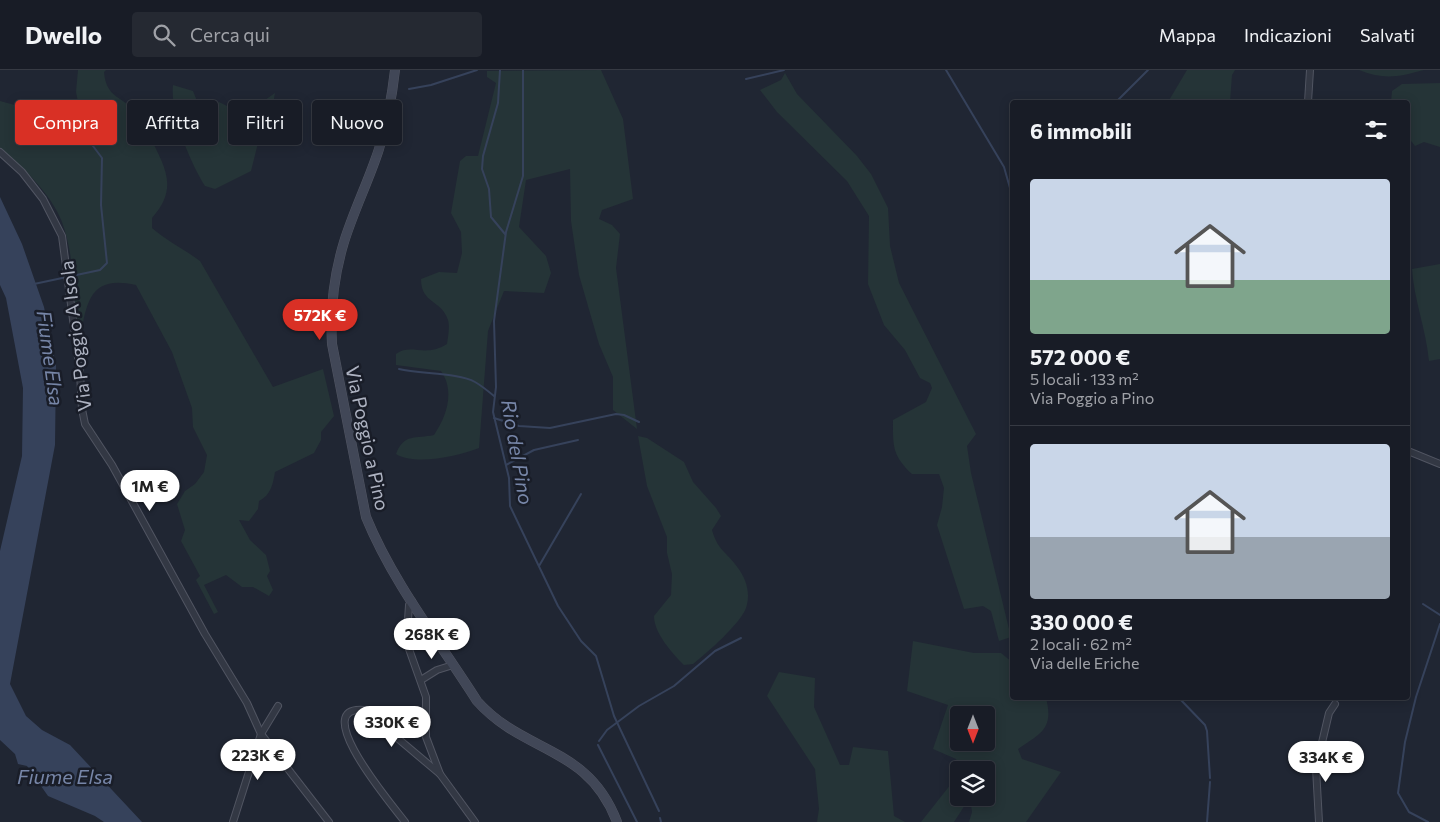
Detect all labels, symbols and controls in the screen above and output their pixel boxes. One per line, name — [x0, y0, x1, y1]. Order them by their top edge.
search box — [132, 12, 482, 57]
text: Dwello — [25, 20, 102, 49]
icon: search — [150, 21, 178, 49]
text: Cerca qui — [190, 23, 270, 46]
text: Mappa — [1159, 24, 1216, 46]
text: Indicazioni — [1244, 24, 1332, 46]
text: Salvati — [1360, 24, 1415, 46]
chip: Compra — [15, 100, 117, 145]
chip: Affitta — [127, 100, 218, 145]
chip: Filtri — [228, 100, 302, 145]
chip: Nuovo — [312, 100, 402, 145]
icon: filters — [1362, 116, 1390, 144]
text: 6 immobili — [1030, 118, 1132, 143]
icon: home — [1165, 211, 1255, 301]
street label: Via Poggio A Isola — [54, 259, 96, 413]
pin: 572K € — [279, 298, 361, 341]
text: 572K € — [294, 305, 346, 324]
water label: Fiume Elsa — [32, 309, 70, 407]
text: 572 000 € — [1030, 344, 1130, 369]
street label: Via Poggio a Pino — [341, 363, 395, 513]
text: 5 locali · 133 m² — [1030, 369, 1139, 388]
text: Via Poggio a Pino — [1030, 388, 1154, 407]
water label: Rio del Pino — [497, 398, 539, 507]
pin: 1M € — [120, 470, 180, 512]
text: 1M € — [132, 476, 168, 495]
icon: home — [1165, 477, 1255, 567]
text: 330 000 € — [1030, 609, 1133, 634]
pin: 268K € — [391, 618, 473, 660]
text: 268K € — [405, 624, 459, 643]
text: 2 locali · 62 m² — [1030, 634, 1132, 653]
text: Via delle Eriche — [1030, 653, 1139, 672]
pin: 330K € — [351, 706, 433, 748]
north arrow — [950, 706, 995, 751]
map controls — [950, 706, 995, 806]
text: 330K € — [365, 712, 419, 731]
pin: 223K € — [217, 738, 299, 781]
pin: 334K € — [1285, 740, 1367, 783]
text: 223K € — [231, 745, 285, 764]
text: 334K € — [1299, 747, 1353, 766]
button: layers — [950, 761, 995, 806]
water label: Fiume Elsa — [17, 764, 113, 788]

